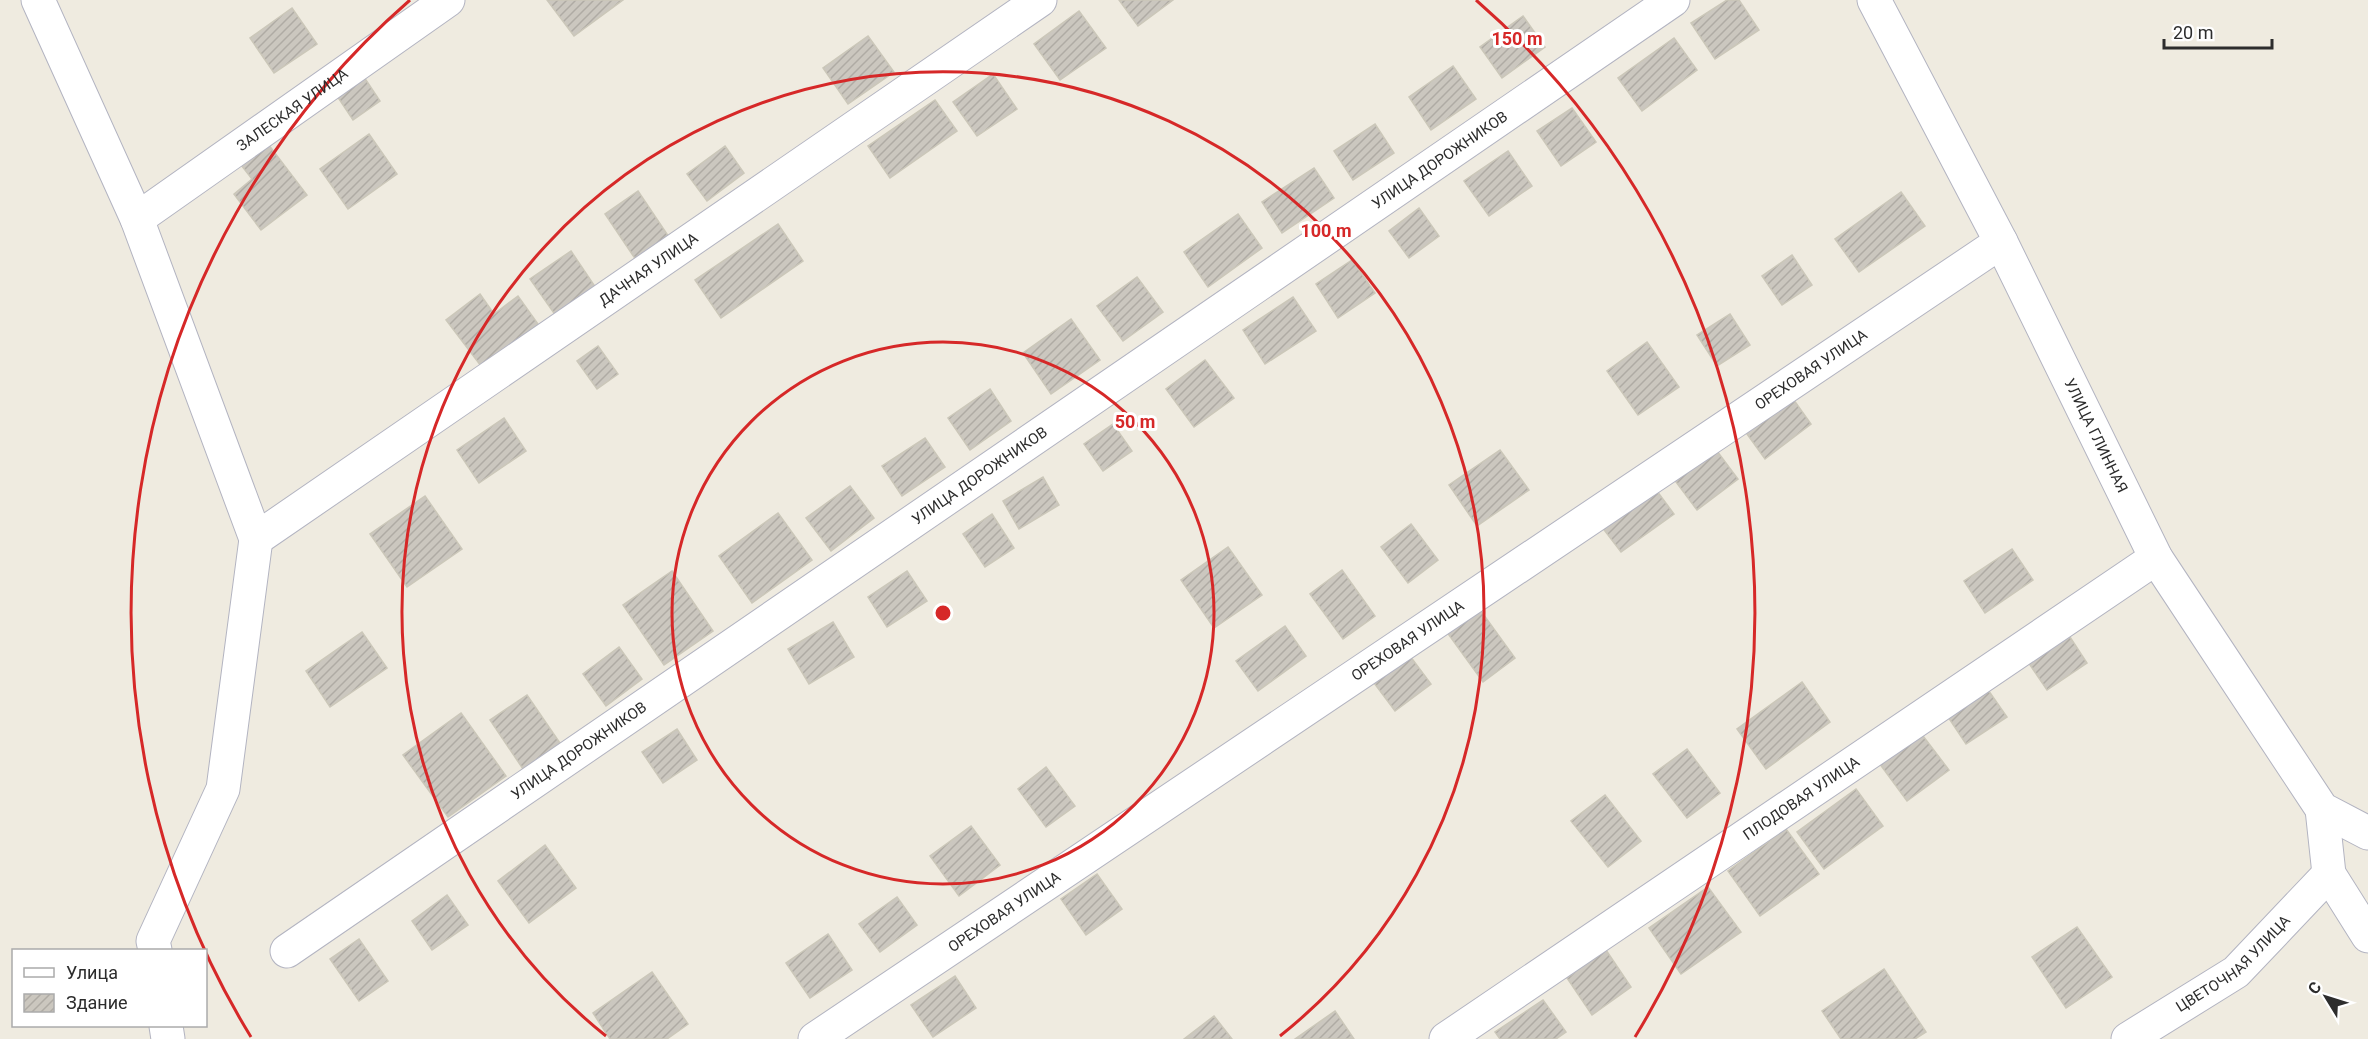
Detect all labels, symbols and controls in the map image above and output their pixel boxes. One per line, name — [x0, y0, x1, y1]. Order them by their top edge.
scale bar — [2164, 12, 2272, 50]
text: 20 m — [2173, 22, 2213, 43]
text: 150 m — [1491, 28, 1543, 49]
street label: ЗАЛЕСКАЯ УЛИЦА — [233, 64, 352, 155]
street label: УЛИЦА ДОРОЖНИКОВ — [1369, 107, 1511, 213]
text: 100 m — [1300, 220, 1352, 241]
street label: ДАЧНАЯ УЛИЦА — [595, 229, 701, 310]
street label: ОРЕХОВАЯ УЛИЦА — [1751, 325, 1871, 414]
street label: УЛИЦА ГЛИННАЯ — [2060, 376, 2132, 496]
text: 50 m — [1115, 411, 1155, 432]
street label: УЛИЦА ДОРОЖНИКОВ — [908, 423, 1051, 529]
street label: ОРЕХОВАЯ УЛИЦА — [1348, 596, 1467, 685]
centre of rings — [933, 603, 953, 623]
street label: УЛИЦА ДОРОЖНИКОВ — [508, 698, 650, 803]
street label: ПЛОДОВАЯ УЛИЦА — [1740, 753, 1863, 844]
street label: ОРЕХОВАЯ УЛИЦА — [945, 868, 1064, 956]
street label: ЦВЕТОЧНАЯ УЛИЦА — [2173, 911, 2294, 1016]
legend — [12, 949, 207, 1027]
text: Улица — [66, 962, 118, 983]
north arrow — [2296, 967, 2356, 1027]
text: С — [2304, 978, 2325, 998]
text: Здание — [66, 992, 128, 1013]

